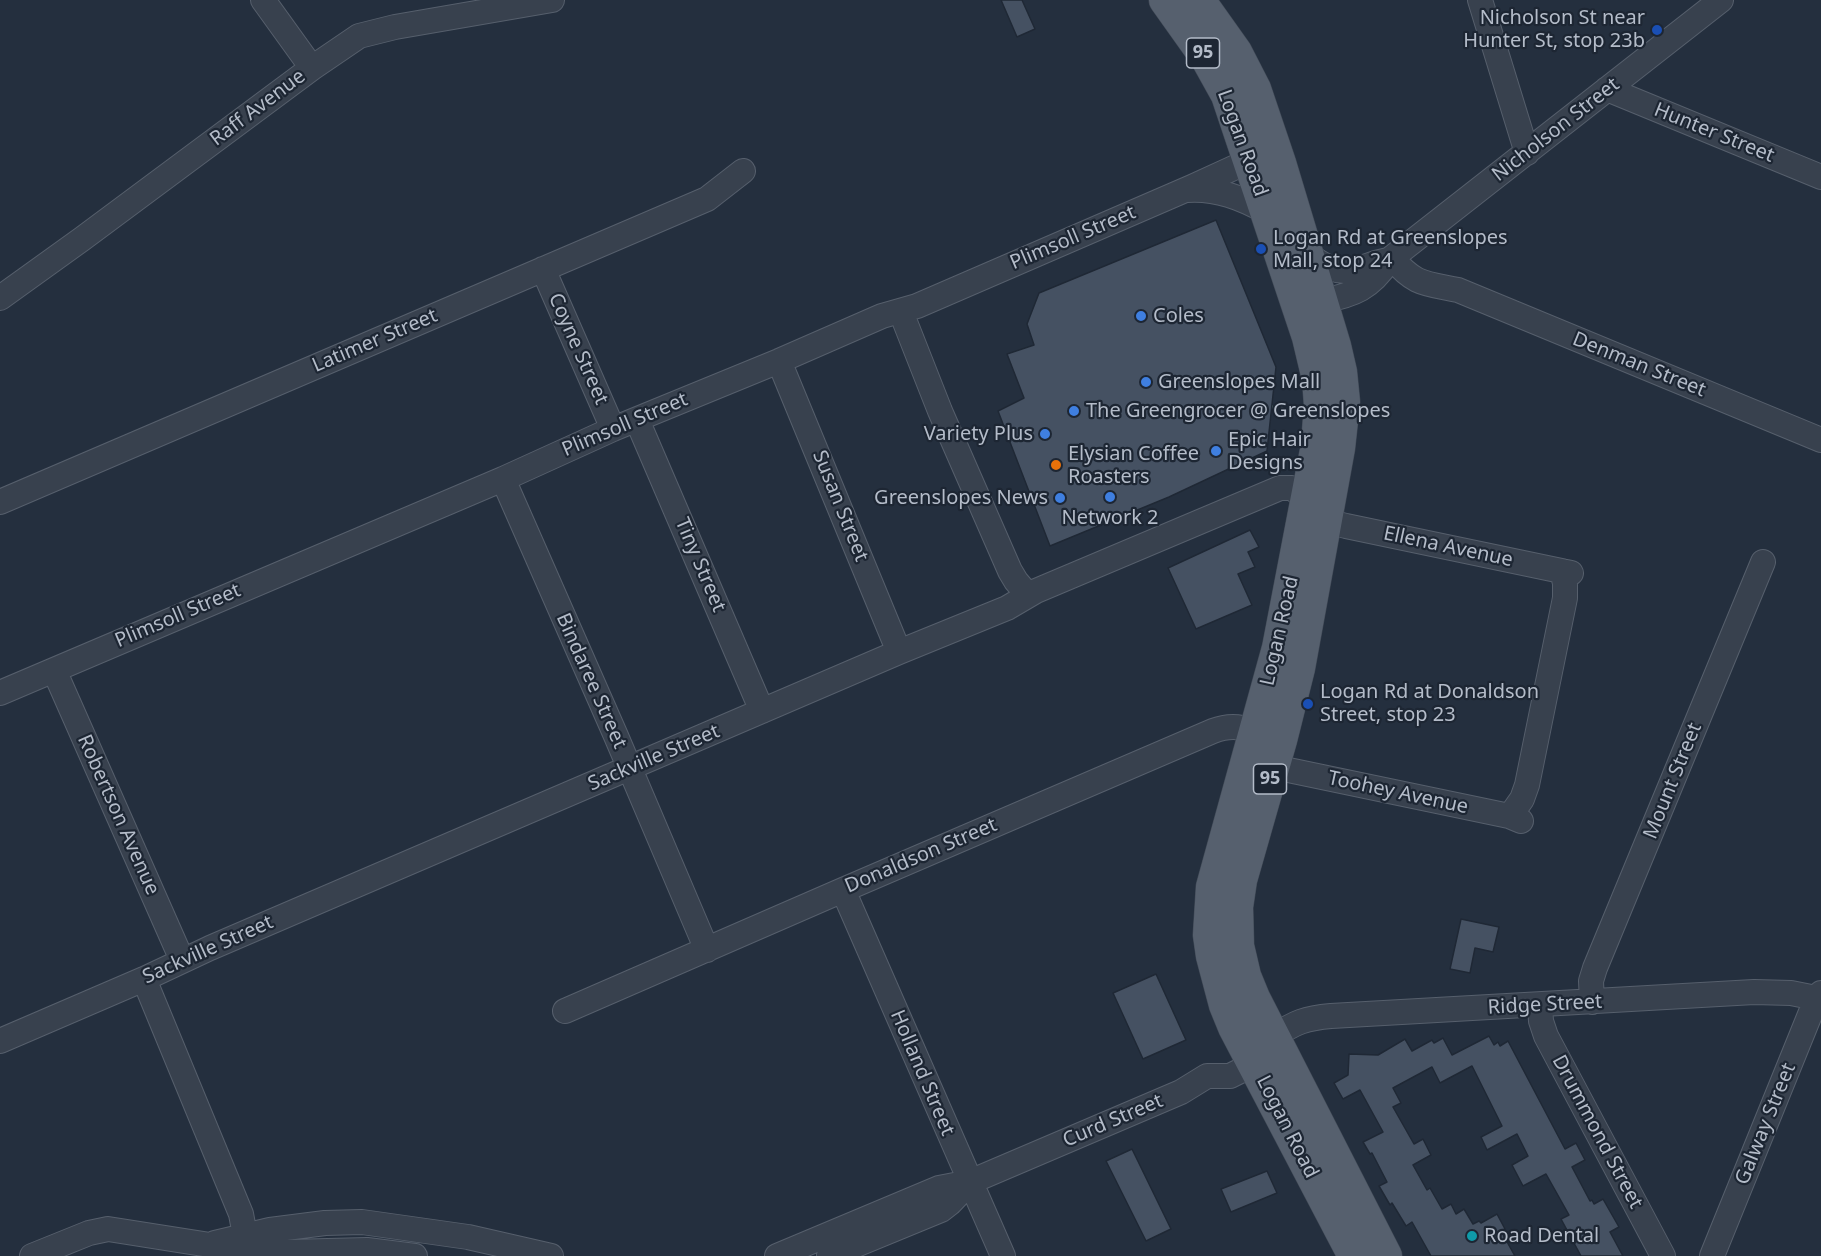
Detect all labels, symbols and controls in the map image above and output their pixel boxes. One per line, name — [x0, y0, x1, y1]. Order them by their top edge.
place label: Nicholson St near Hunter St, stop 23b — [1463, 6, 1645, 53]
marker: Nicholson St near Hunter St, stop 23b — [1650, 23, 1664, 37]
road number: 95 — [1186, 38, 1220, 68]
street label: Raff Avenue — [206, 64, 310, 152]
street label: Nicholson Street — [1488, 73, 1624, 187]
street label: Logan Road — [1212, 86, 1272, 200]
street label: Hunter Street — [1650, 98, 1778, 168]
street label: Plimsoll Street — [1007, 201, 1139, 275]
place label: Logan Rd at Greenslopes Mall, stop 24 — [1273, 226, 1508, 273]
marker: Logan Rd at Greenslopes Mall, stop 24 — [1254, 242, 1268, 256]
street label: Coyne Street — [543, 290, 613, 408]
street label: Latimer Street — [309, 304, 441, 378]
place label: Coles — [1153, 304, 1204, 328]
marker: Coles — [1134, 309, 1148, 323]
street label: Denman Street — [1569, 327, 1709, 403]
place label: Greenslopes Mall — [1158, 370, 1320, 394]
marker: Greenslopes Mall — [1139, 375, 1153, 389]
street label: Plimsoll Street — [559, 388, 691, 462]
place label: The Greengrocer @ Greenslopes — [1086, 399, 1390, 423]
marker: The Greengrocer @ Greenslopes — [1067, 404, 1081, 418]
place label: Variety Plus — [924, 422, 1033, 446]
marker: Variety Plus — [1038, 427, 1052, 441]
place label: Epic Hair Designs — [1228, 428, 1311, 475]
place label: Elysian Coffee Roasters — [1068, 442, 1199, 489]
marker: Epic Hair Designs — [1209, 444, 1223, 458]
street label: Susan Street — [807, 447, 873, 565]
marker: Elysian Coffee Roasters — [1049, 458, 1063, 472]
place label: Greenslopes News — [874, 486, 1048, 510]
marker: Network 2 — [1103, 490, 1117, 504]
marker: Greenslopes News — [1053, 491, 1067, 505]
place label: Network 2 — [1061, 506, 1159, 530]
street label: Tiny Street — [669, 514, 731, 616]
street label: Ellena Avenue — [1381, 522, 1515, 572]
street label: Logan Road — [1256, 574, 1304, 688]
street label: Plimsoll Street — [112, 579, 244, 653]
street label: Bindaree Street — [550, 610, 632, 752]
place label: Logan Rd at Donaldson Street, stop 23 — [1320, 680, 1539, 727]
marker: Logan Rd at Donaldson Street, stop 23 — [1301, 697, 1315, 711]
street label: Mount Street — [1639, 719, 1707, 843]
street label: Sackville Street — [585, 720, 723, 796]
street label: Robertson Avenue — [72, 731, 164, 899]
road number: 95 — [1254, 764, 1286, 794]
street label: Toohey Avenue — [1326, 766, 1470, 820]
street label: Donaldson Street — [841, 813, 1001, 899]
street label: Sackville Street — [139, 910, 277, 990]
street label: Ridge Street — [1487, 990, 1603, 1020]
street label: Holland Street — [885, 1007, 959, 1139]
street label: Drummond Street — [1546, 1051, 1648, 1213]
street label: Galway Street — [1731, 1060, 1801, 1188]
street label: Logan Road — [1251, 1072, 1323, 1182]
street label: Curd Street — [1059, 1089, 1167, 1153]
place label: Road Dental — [1484, 1224, 1599, 1248]
marker: Road Dental — [1465, 1229, 1479, 1243]

